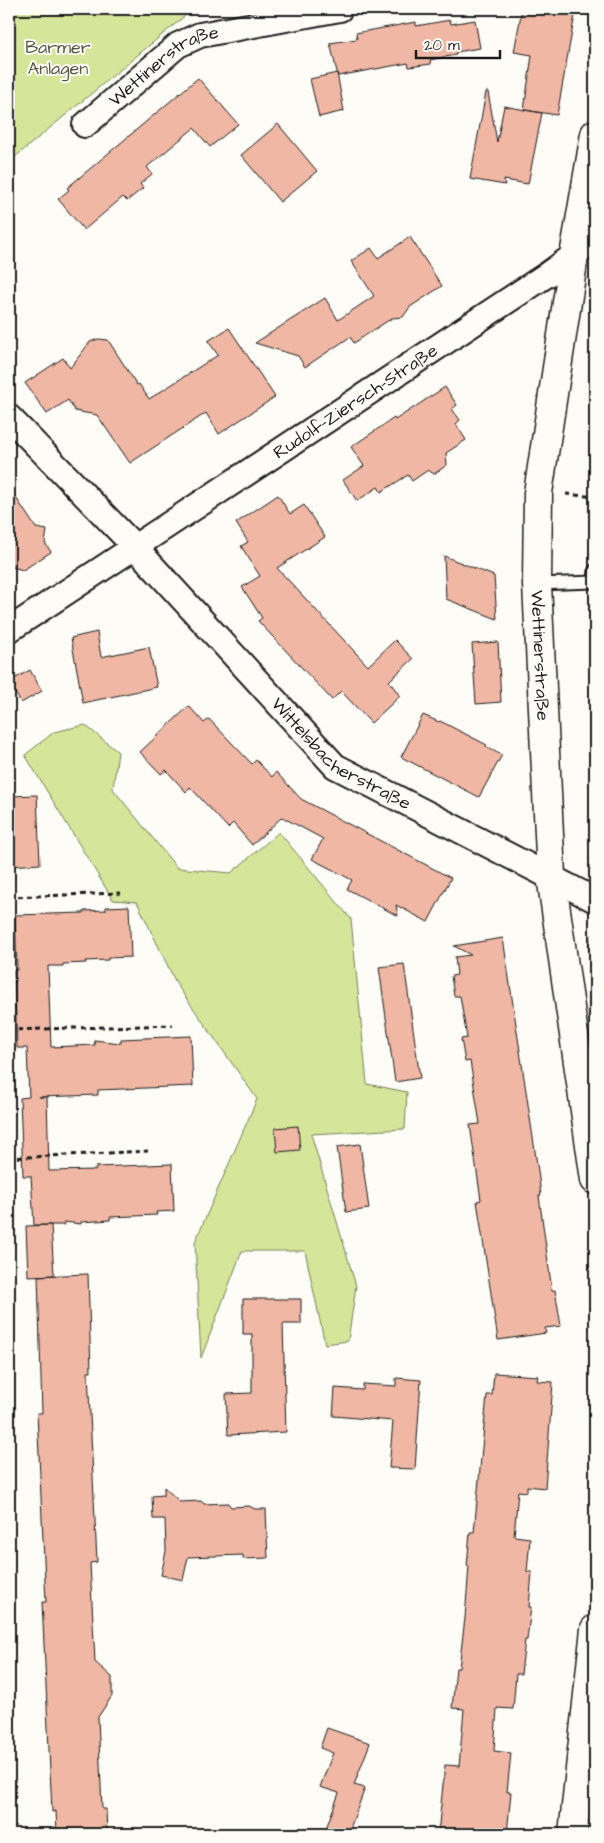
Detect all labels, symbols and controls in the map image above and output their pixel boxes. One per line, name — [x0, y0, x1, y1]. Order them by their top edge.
street label: Wettinerstraße — [103, 20, 221, 112]
scale bar — [416, 28, 500, 60]
park label: Barmer Anlagen — [25, 35, 91, 82]
text: 20 m — [424, 35, 460, 56]
street label: Rudolf-Ziersch-Straße — [268, 338, 443, 465]
street label: Wettinerstraße — [524, 590, 556, 722]
street label: Wittelsbacherstraße — [265, 692, 415, 816]

